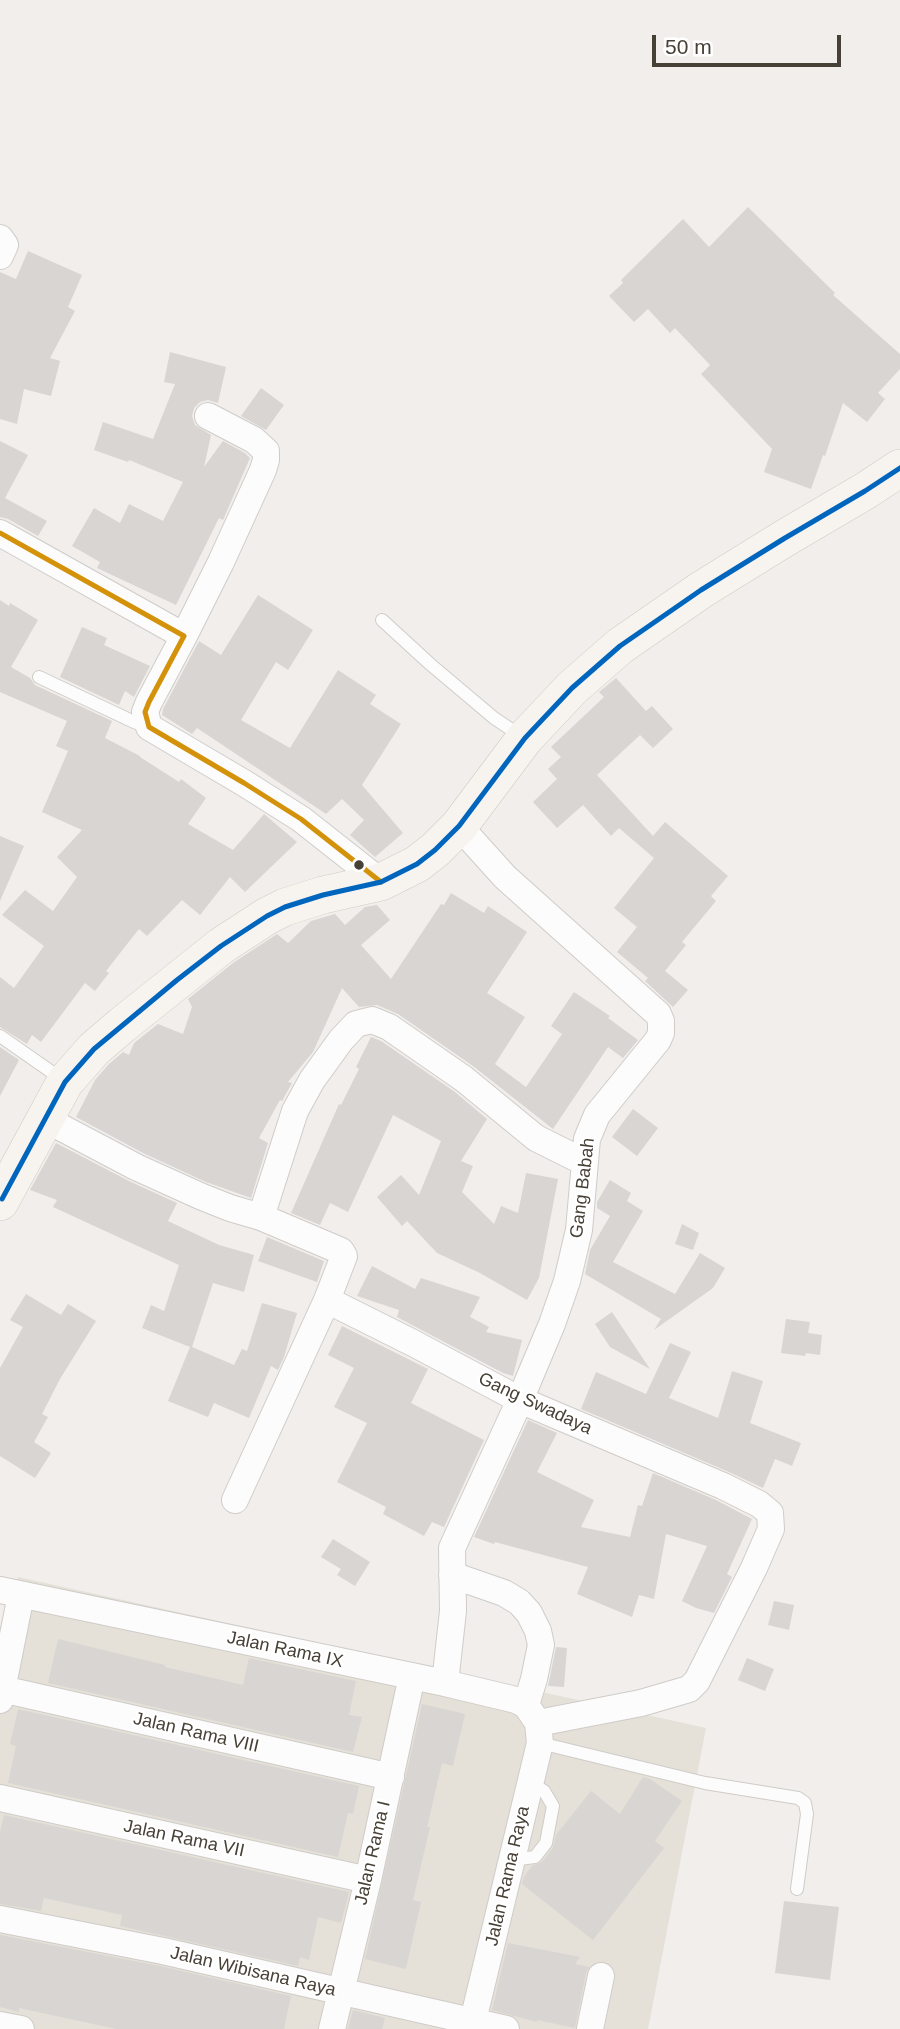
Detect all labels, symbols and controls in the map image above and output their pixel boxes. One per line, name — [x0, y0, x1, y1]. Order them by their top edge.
scale bar — [655, 21, 844, 65]
text: 50 m — [665, 35, 712, 58]
unlabelled marker — [352, 858, 366, 872]
street label: Gang Babah — [566, 1137, 600, 1239]
street label: Gang Swadaya — [475, 1368, 595, 1440]
street label: Jalan Rama IX — [225, 1627, 345, 1673]
street label: Jalan Rama VIII — [131, 1708, 261, 1758]
street label: Jalan Rama I — [351, 1799, 395, 1907]
street label: Jalan Rama Raya — [481, 1804, 535, 1948]
street label: Jalan Rama VII — [122, 1816, 246, 1862]
street label: Jalan Wibisana Raya — [168, 1942, 338, 2002]

